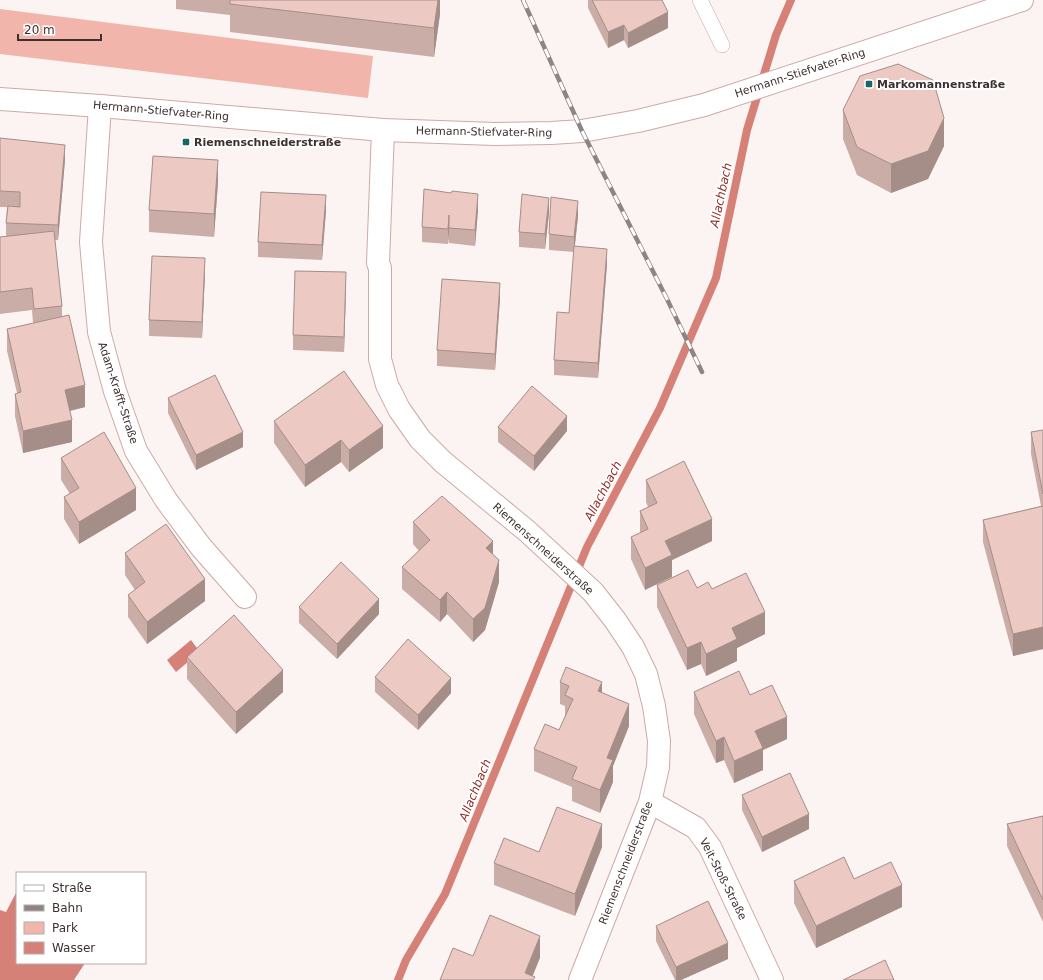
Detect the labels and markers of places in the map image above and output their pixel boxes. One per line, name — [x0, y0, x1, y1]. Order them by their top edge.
place label: Markomannenstraße — [877, 78, 1005, 91]
marker: Markomannenstraße — [864, 79, 874, 89]
place label: Riemenschneiderstraße — [194, 136, 341, 149]
marker: Riemenschneiderstraße — [181, 137, 191, 147]

